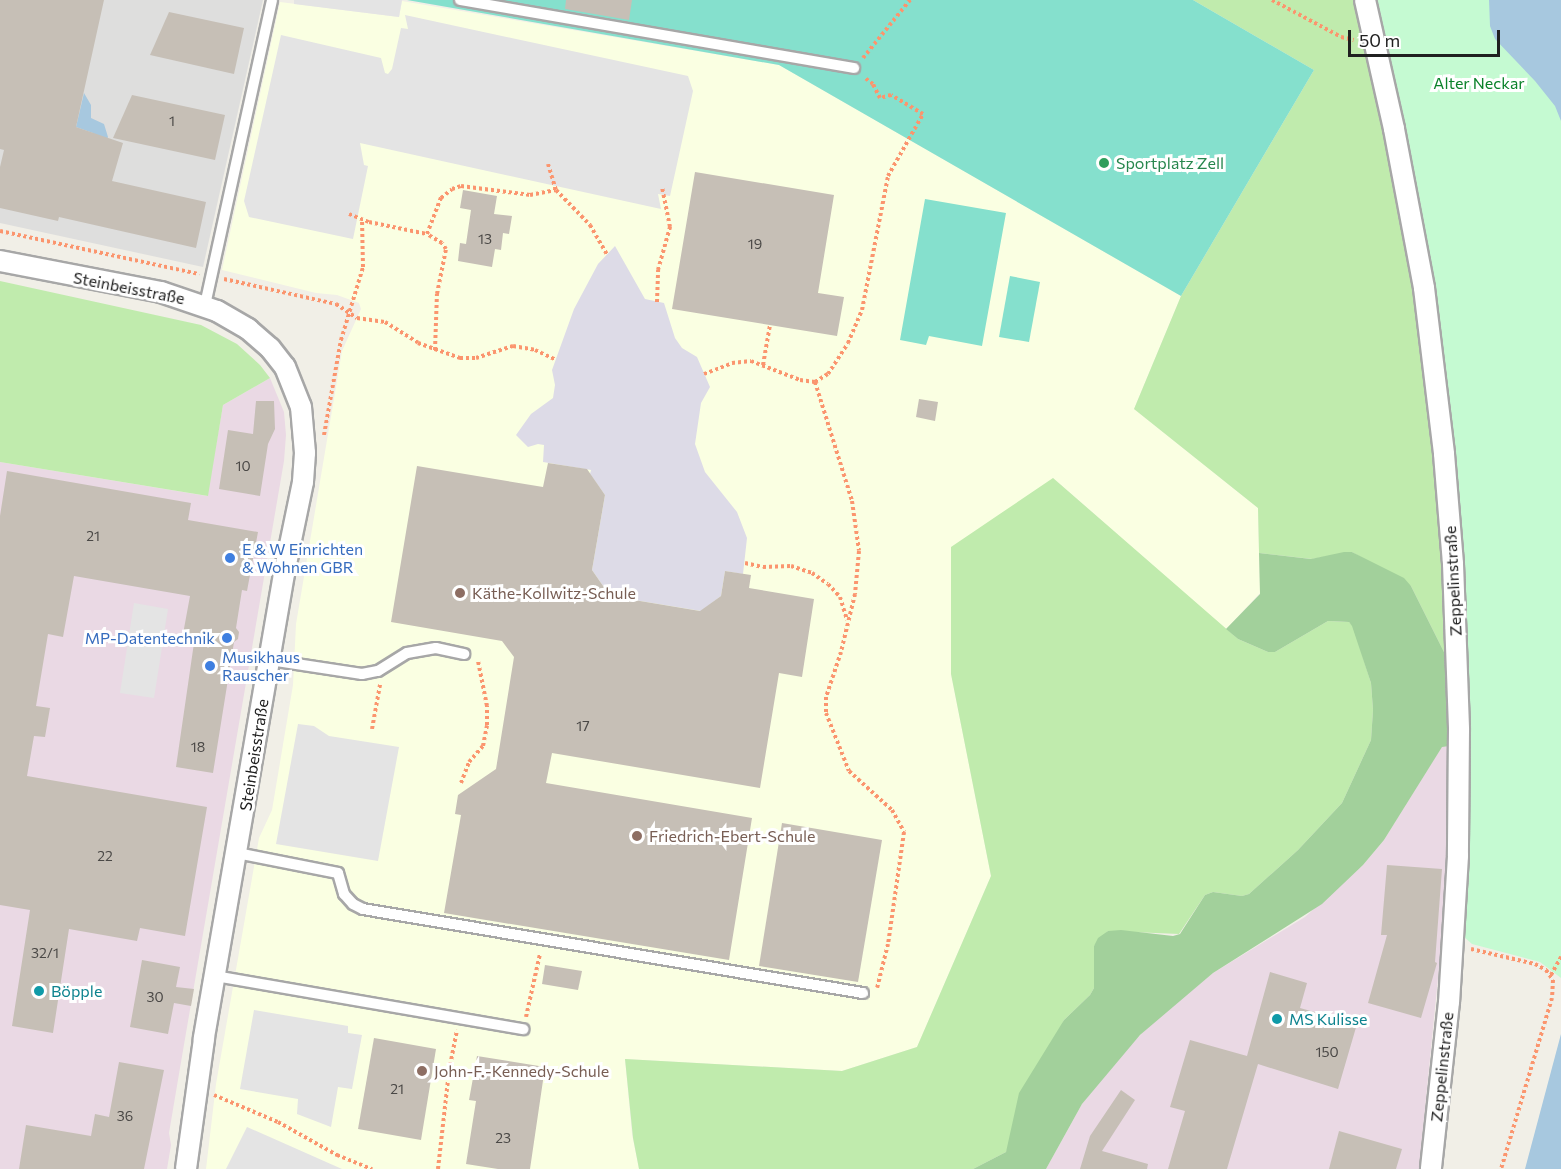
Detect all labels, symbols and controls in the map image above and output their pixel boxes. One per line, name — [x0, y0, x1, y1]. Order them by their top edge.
scale bar — [1351, 18, 1502, 56]
text: 50 m — [1359, 29, 1400, 51]
park label: Alter Neckar — [1433, 73, 1525, 93]
house number: 1 — [169, 113, 175, 129]
place label: Sportplatz Zell — [1116, 153, 1224, 173]
marker: Sportplatz Zell — [1097, 156, 1111, 170]
house number: 13 — [478, 231, 492, 247]
house number: 19 — [748, 236, 762, 252]
street label: Steinbeisstraße — [72, 268, 186, 308]
house number: 10 — [235, 458, 251, 474]
street label: Zeppelinstraße — [1441, 525, 1465, 637]
house number: 21 — [86, 528, 100, 544]
place label: E & W Einrichten & Wohnen GBR — [242, 539, 363, 577]
marker: E & W Einrichten & Wohnen GBR — [223, 551, 237, 565]
place label: Käthe-Kollwitz-Schule — [472, 583, 636, 603]
marker: Käthe-Kollwitz-Schule — [453, 586, 467, 600]
place label: MP-Datentechnik — [85, 628, 215, 648]
marker: MP-Datentechnik — [220, 631, 234, 645]
place label: Musikhaus Rauscher — [222, 647, 300, 685]
marker: Musikhaus Rauscher — [203, 659, 217, 673]
street label: Steinbeisstraße — [236, 698, 272, 812]
house number: 17 — [576, 718, 590, 734]
house number: 18 — [191, 739, 205, 755]
place label: Friedrich-Ebert-Schule — [649, 826, 815, 846]
marker: Friedrich-Ebert-Schule — [630, 829, 644, 843]
house number: 22 — [97, 848, 113, 864]
house number: 32/1 — [31, 945, 59, 961]
place label: Böpple — [51, 981, 102, 1001]
marker: Böpple — [32, 984, 46, 998]
house number: 30 — [146, 989, 164, 1005]
place label: MS Kulisse — [1289, 1009, 1367, 1029]
street label: Zeppelinstraße — [1427, 1011, 1457, 1123]
marker: MS Kulisse — [1270, 1012, 1284, 1026]
house number: 150 — [1315, 1044, 1339, 1060]
place label: John-F.-Kennedy-Schule — [434, 1061, 609, 1081]
marker: John-F.-Kennedy-Schule — [415, 1064, 429, 1078]
house number: 21 — [390, 1081, 404, 1097]
house number: 36 — [117, 1108, 133, 1124]
house number: 23 — [495, 1130, 511, 1146]

